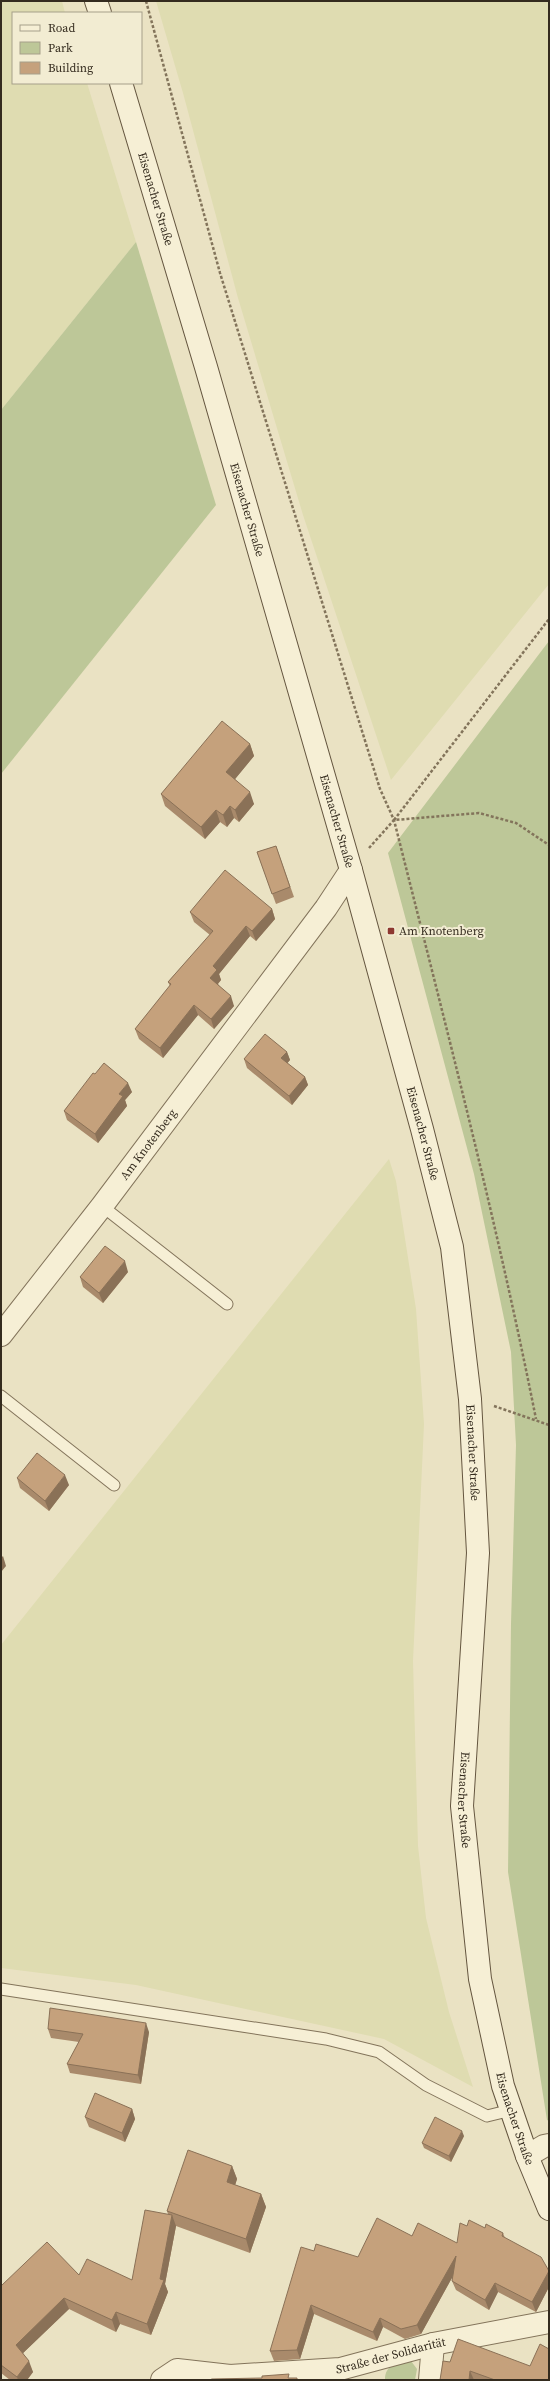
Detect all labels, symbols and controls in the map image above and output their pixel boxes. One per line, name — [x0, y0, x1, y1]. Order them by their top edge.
legend — [12, 12, 142, 84]
text: Road — [48, 20, 75, 36]
text: Park — [48, 40, 73, 56]
text: Building — [48, 60, 93, 76]
street label: Eisenacher Straße — [134, 150, 177, 248]
street label: Eisenacher Straße — [226, 461, 268, 558]
street label: Eisenacher Straße — [316, 772, 358, 870]
place label: Am Knotenberg — [399, 923, 484, 939]
marker: Am Knotenberg — [386, 926, 396, 936]
street label: Eisenacher Straße — [403, 1085, 443, 1182]
street label: Am Knotenberg — [116, 1106, 180, 1183]
street label: Eisenacher Straße — [462, 1404, 483, 1501]
street label: Eisenacher Straße — [454, 1751, 474, 1849]
street label: Eisenacher Straße — [492, 2071, 538, 2167]
street label: Straße der Solidarität — [335, 2334, 447, 2377]

